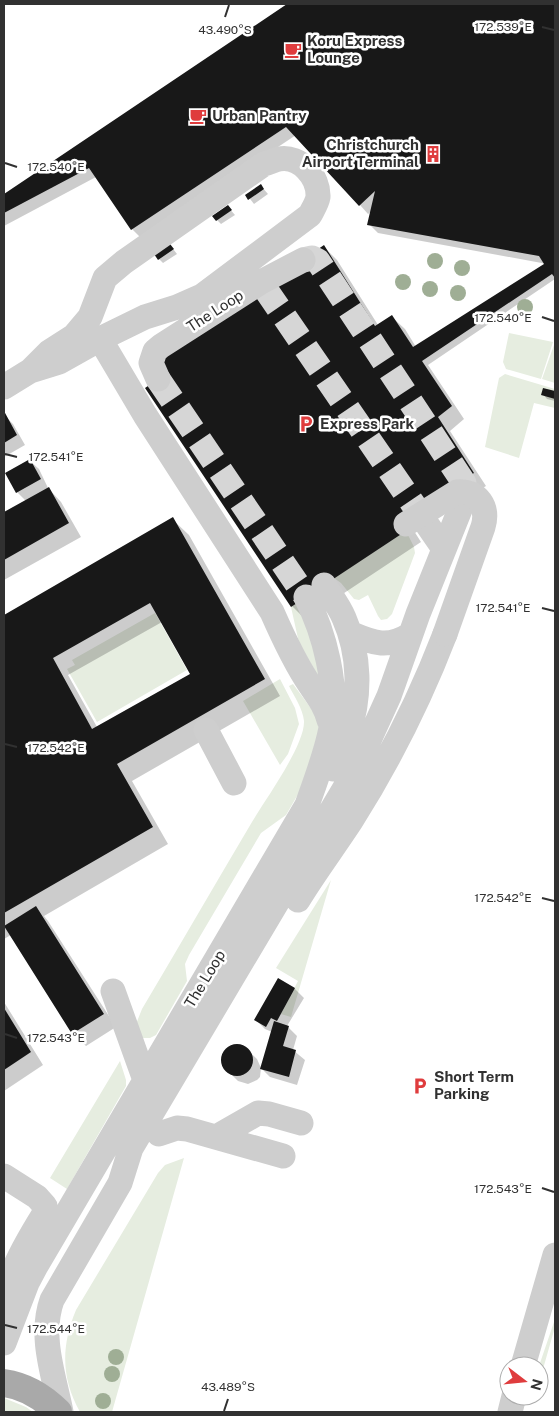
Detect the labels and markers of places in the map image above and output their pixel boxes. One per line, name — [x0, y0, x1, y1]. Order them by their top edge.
place label: Koru Express Lounge — [307, 32, 402, 66]
cafe icon: Koru Express Lounge — [283, 40, 303, 60]
cafe icon: Urban Pantry — [188, 106, 208, 126]
place label: Urban Pantry — [212, 107, 307, 124]
place label: Christchurch Airport Terminal — [302, 136, 419, 170]
building icon: Christchurch Airport Terminal — [423, 144, 443, 164]
parking icon: Express Park — [296, 414, 316, 434]
place label: Express Park — [320, 415, 414, 432]
place label: Short Term Parking — [434, 1068, 514, 1102]
parking icon: Short Term Parking — [410, 1076, 430, 1096]

